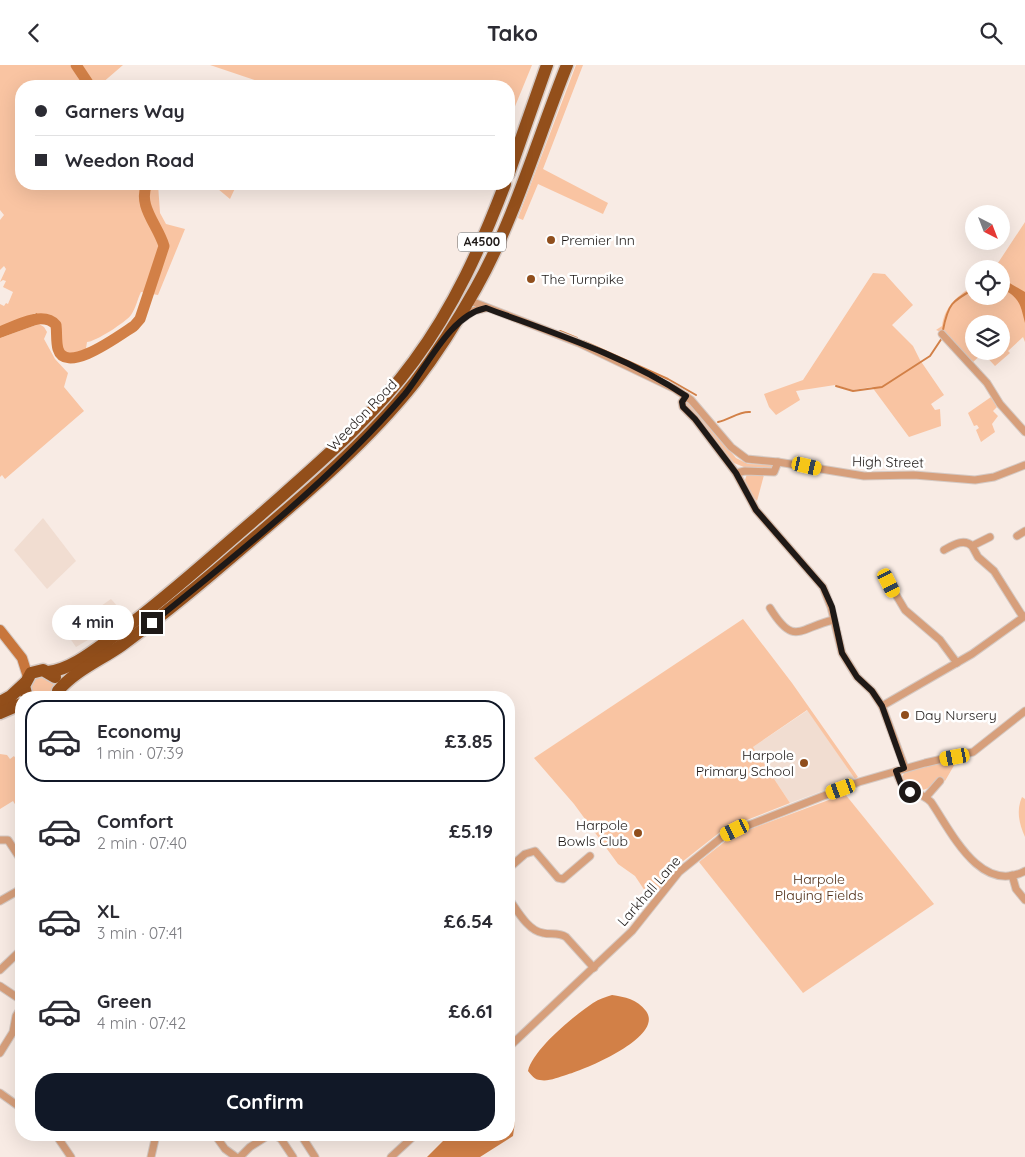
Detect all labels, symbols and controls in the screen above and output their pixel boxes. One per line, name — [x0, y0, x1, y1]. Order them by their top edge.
icon: back — [20, 19, 48, 47]
text: Tako — [487, 19, 538, 47]
icon: search — [977, 19, 1005, 47]
text: Garners Way — [65, 99, 185, 123]
text: Weedon Road — [65, 148, 194, 172]
north arrow — [965, 205, 1010, 250]
map controls — [965, 205, 1010, 360]
place label: Premier Inn — [561, 231, 635, 249]
road number: A4500 — [458, 233, 506, 251]
marker: Premier Inn — [545, 234, 557, 246]
button: locate — [965, 260, 1010, 305]
place label: The Turnpike — [541, 270, 624, 288]
marker: The Turnpike — [525, 273, 537, 285]
button: layers — [965, 315, 1010, 360]
street label: Weedon Road — [323, 375, 401, 455]
street label: High Street — [852, 452, 924, 472]
car — [790, 455, 823, 477]
car — [875, 566, 902, 600]
callout: 4 min — [52, 605, 134, 641]
text: 4 min — [72, 612, 114, 632]
route end — [141, 612, 163, 634]
place label: Day Nursery — [915, 706, 997, 724]
marker: Day Nursery — [899, 709, 911, 721]
icon: car — [37, 719, 82, 764]
text: Economy — [97, 719, 181, 743]
text: £3.85 — [445, 729, 493, 753]
text: 1 min · 07:39 — [97, 743, 184, 763]
place label: Harpole Primary School — [696, 746, 794, 780]
car — [938, 747, 971, 767]
marker: Harpole Primary School — [798, 757, 810, 769]
car — [824, 777, 857, 801]
route start — [899, 781, 921, 803]
icon: car — [37, 809, 82, 854]
text: Comfort — [97, 809, 174, 833]
place label: Harpole Bowls Club — [558, 816, 628, 850]
car — [718, 817, 751, 843]
text: £5.19 — [449, 819, 493, 843]
marker: Harpole Bowls Club — [632, 827, 644, 839]
text: 2 min · 07:40 — [97, 833, 187, 853]
street label: Larkhall Lane — [614, 852, 685, 930]
park label: Harpole Playing Fields — [775, 870, 863, 904]
icon: car — [37, 899, 82, 944]
text: XL — [97, 899, 120, 923]
text: £6.54 — [444, 909, 493, 933]
text: 3 min · 07:41 — [97, 923, 183, 943]
icon: car — [37, 989, 82, 1034]
text: Green — [97, 989, 152, 1013]
text: £6.61 — [448, 999, 493, 1023]
text: 4 min · 07:42 — [97, 1013, 186, 1033]
button: Confirm — [35, 1073, 495, 1131]

